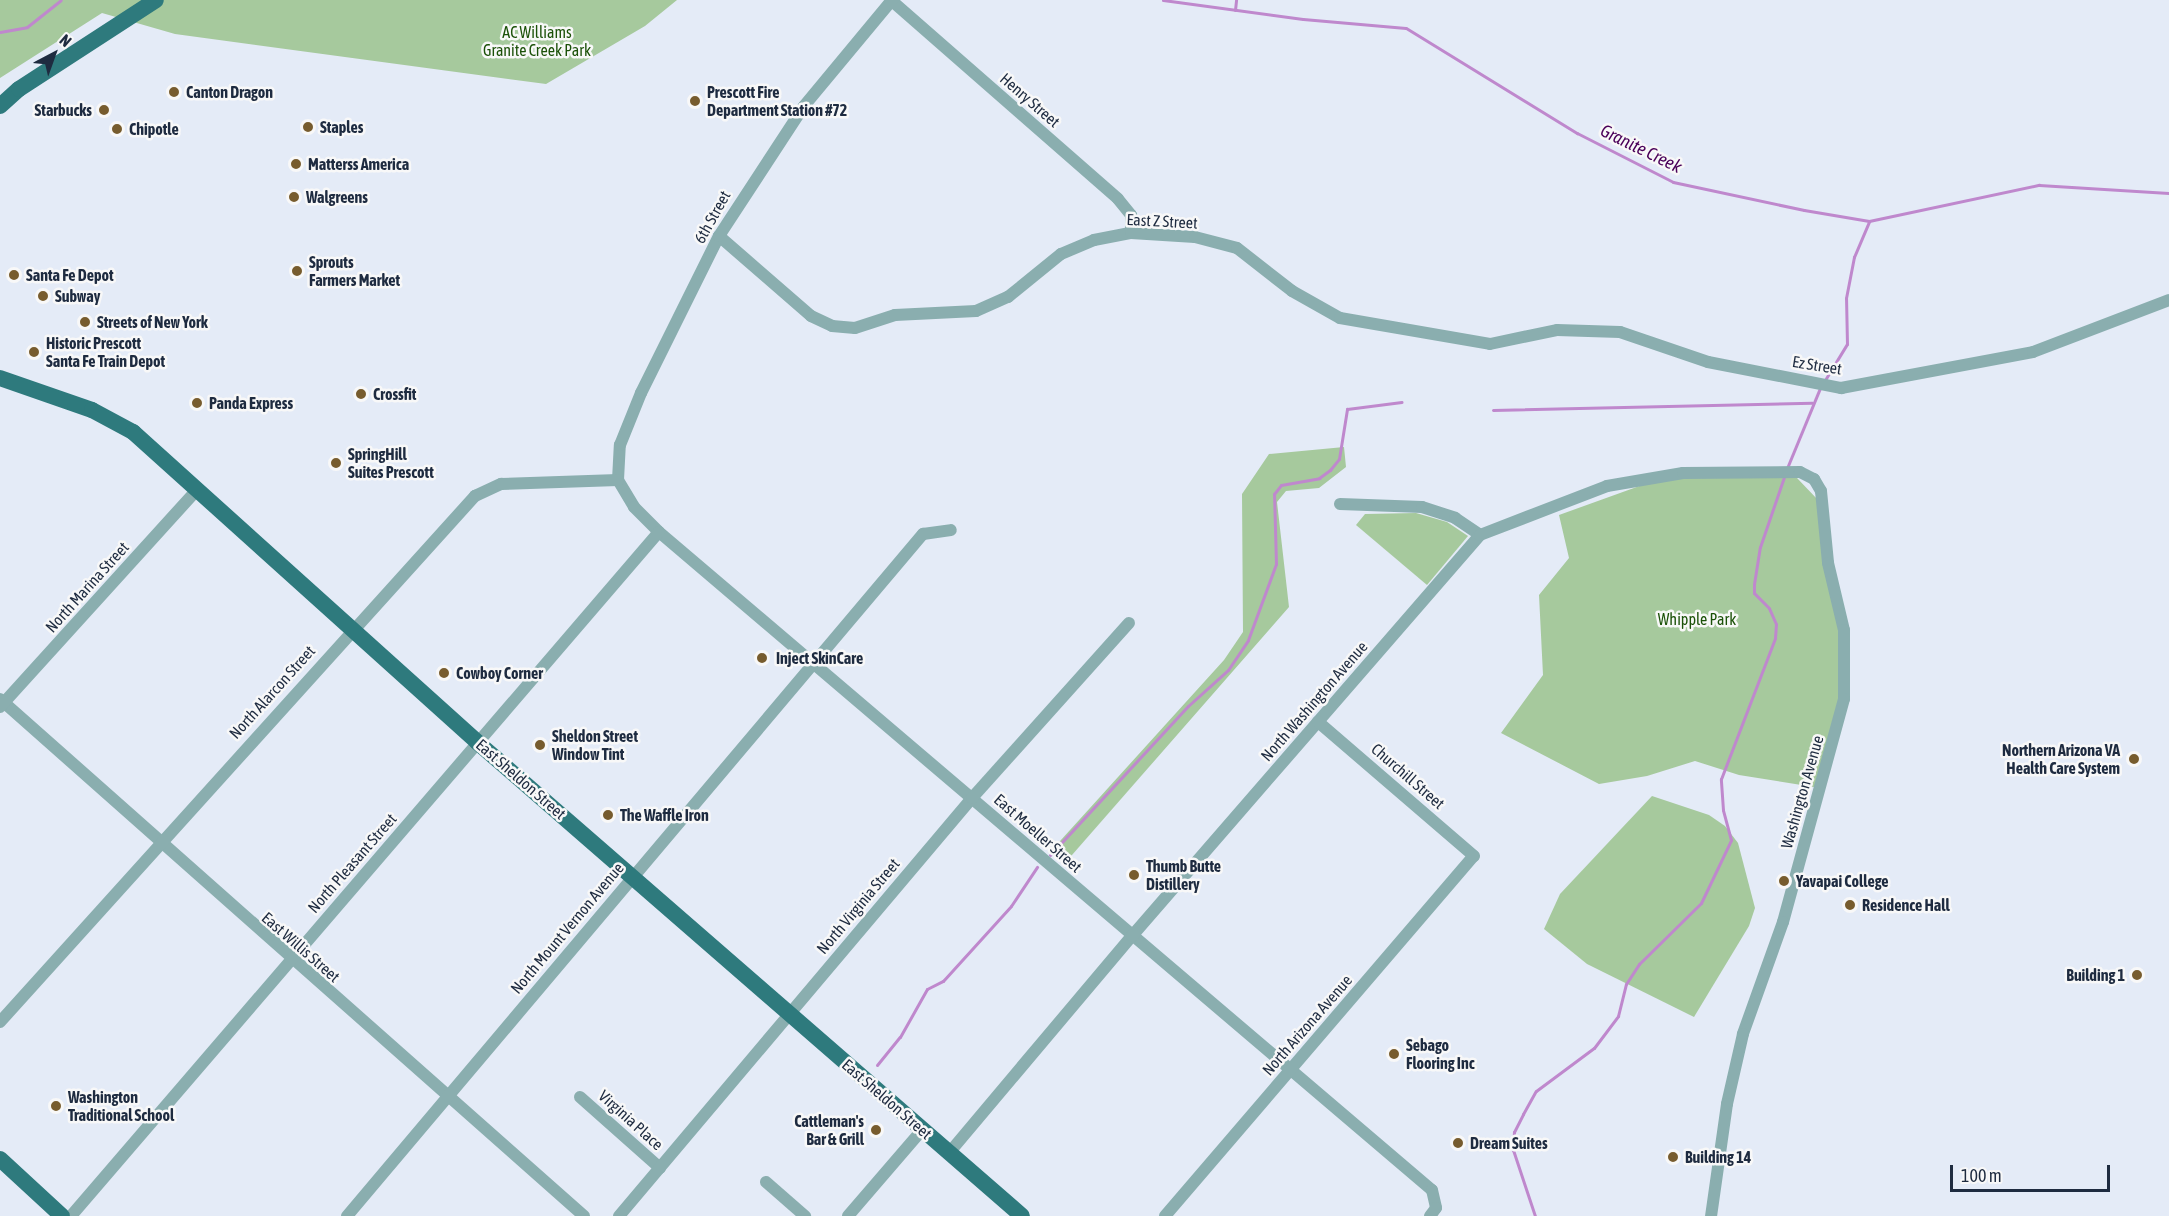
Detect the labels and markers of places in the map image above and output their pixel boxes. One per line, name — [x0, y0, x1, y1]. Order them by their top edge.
place label: Canton Dragon — [186, 82, 273, 102]
place label: Prescott Fire Department Station #72 — [707, 82, 847, 120]
marker: Canton Dragon — [167, 85, 181, 99]
marker: Prescott Fire Department Station #72 — [688, 94, 702, 108]
place label: Starbucks — [35, 100, 92, 120]
marker: Starbucks — [97, 103, 111, 117]
place label: Staples — [320, 117, 363, 137]
place label: Chipotle — [129, 119, 179, 139]
marker: Staples — [301, 120, 315, 134]
marker: Chipotle — [110, 122, 124, 136]
place label: Matterss America — [308, 154, 409, 174]
marker: Matterss America — [289, 157, 303, 171]
place label: Walgreens — [306, 187, 368, 207]
marker: Walgreens — [287, 190, 301, 204]
place label: Sprouts Farmers Market — [309, 252, 400, 290]
marker: Sprouts Farmers Market — [290, 264, 304, 278]
place label: Santa Fe Depot — [26, 265, 114, 285]
marker: Santa Fe Depot — [7, 268, 21, 282]
place label: Subway — [55, 286, 100, 306]
marker: Subway — [36, 289, 50, 303]
place label: Streets of New York — [97, 312, 208, 332]
marker: Streets of New York — [78, 315, 92, 329]
place label: Historic Prescott Santa Fe Train Depot — [46, 333, 165, 371]
marker: Historic Prescott Santa Fe Train Depot — [27, 345, 41, 359]
place label: Crossfit — [373, 384, 416, 404]
marker: Crossfit — [354, 387, 368, 401]
place label: Panda Express — [209, 393, 293, 413]
marker: Panda Express — [190, 396, 204, 410]
place label: SpringHill Suites Prescott — [348, 444, 434, 482]
marker: SpringHill Suites Prescott — [329, 456, 343, 470]
place label: Inject SkinCare — [776, 648, 863, 668]
marker: Inject SkinCare — [753, 649, 771, 667]
place label: Cowboy Corner — [456, 663, 543, 683]
marker: Cowboy Corner — [437, 666, 451, 680]
place label: Sheldon Street Window Tint — [552, 726, 638, 764]
marker: Sheldon Street Window Tint — [533, 738, 547, 752]
place label: Northern Arizona VA Health Care System — [2002, 740, 2120, 778]
marker: Northern Arizona VA Health Care System — [2125, 750, 2143, 768]
place label: The Waffle Iron — [620, 805, 709, 825]
marker: The Waffle Iron — [601, 808, 615, 822]
place label: Thumb Butte Distillery — [1146, 856, 1221, 894]
marker: Thumb Butte Distillery — [1127, 868, 1141, 882]
place label: Yavapai College — [1796, 871, 1888, 891]
marker: Yavapai College — [1777, 874, 1791, 888]
place label: Residence Hall — [1862, 895, 1950, 915]
marker: Residence Hall — [1843, 898, 1857, 912]
place label: Building 1 — [2066, 965, 2125, 985]
marker: Building 1 — [2130, 968, 2144, 982]
place label: Sebago Flooring Inc — [1406, 1035, 1475, 1073]
marker: Sebago Flooring Inc — [1387, 1047, 1401, 1061]
place label: Washington Traditional School — [68, 1087, 174, 1125]
marker: Washington Traditional School — [49, 1099, 63, 1113]
place label: Cattleman's Bar & Grill — [794, 1111, 864, 1149]
marker: Cattleman's Bar & Grill — [869, 1123, 883, 1137]
place label: Dream Suites — [1470, 1133, 1548, 1153]
marker: Dream Suites — [1451, 1136, 1465, 1150]
place label: Building 14 — [1685, 1147, 1751, 1167]
marker: Building 14 — [1666, 1150, 1680, 1164]

